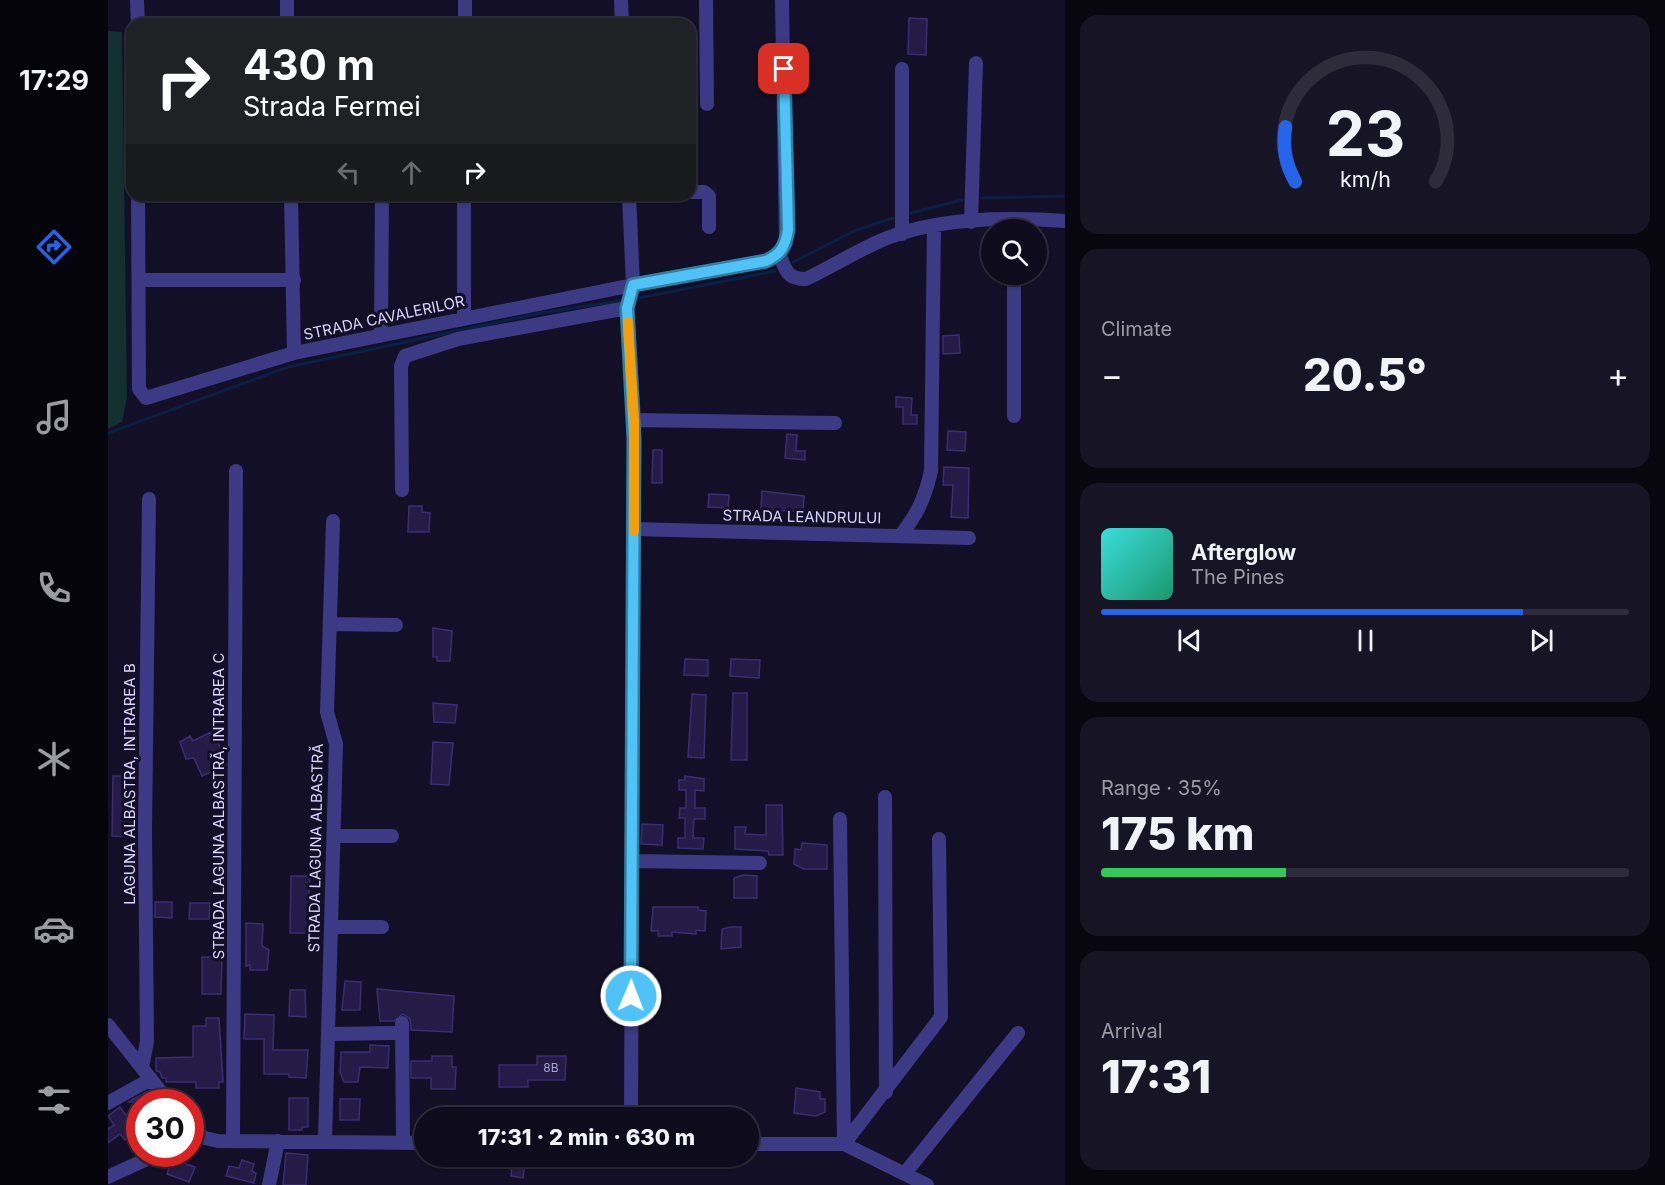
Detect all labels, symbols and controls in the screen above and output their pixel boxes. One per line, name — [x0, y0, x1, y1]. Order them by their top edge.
text: 430 m — [243, 39, 375, 90]
icon: right — [144, 42, 222, 120]
pin — [758, 43, 809, 94]
icon: arrive — [767, 52, 800, 85]
text: 17:29 — [19, 64, 89, 97]
text: Strada Fermei — [243, 90, 421, 123]
text: 23 — [1325, 96, 1405, 171]
icon: left — [332, 156, 365, 189]
icon: ahead — [395, 156, 428, 189]
icon: right — [458, 156, 491, 189]
text: km/h — [1340, 166, 1390, 192]
map controls — [981, 219, 1047, 285]
button: search — [981, 219, 1047, 285]
icon: directions — [33, 226, 75, 268]
street label: STRADA CAVALERILOR — [302, 291, 467, 344]
text: Climate — [1101, 317, 1172, 341]
text: 20.5° — [1303, 347, 1427, 402]
text: − — [1101, 355, 1123, 395]
text: + — [1607, 355, 1629, 395]
icon: music — [33, 396, 75, 438]
street label: STRADA LEANDRULUI — [723, 506, 881, 527]
text: Afterglow — [1191, 539, 1296, 565]
text: The Pines — [1191, 565, 1285, 589]
icon: phone — [33, 567, 75, 609]
icon: previous — [1173, 624, 1206, 657]
icon: pause — [1349, 624, 1382, 657]
icon: next — [1525, 624, 1558, 657]
street label: STRADA LAGUNA ALBASTRĂ, INTRAREA C — [209, 653, 228, 959]
street label: LAGUNA ALBASTRA, INTRAREA B — [120, 663, 139, 905]
icon: climate — [33, 738, 75, 780]
street label: STRADA LAGUNA ALBASTRĂ — [304, 743, 327, 953]
text: Range · 35% — [1101, 776, 1222, 800]
text: 175 km — [1101, 806, 1254, 861]
icon: car — [33, 908, 75, 950]
position arrow — [599, 964, 663, 1028]
text: Arrival — [1101, 1019, 1163, 1043]
text: 17:31 — [1101, 1049, 1211, 1104]
house number: 8B — [543, 1060, 559, 1075]
icon: filters — [33, 1079, 75, 1121]
speed limit sign: 30 — [126, 1089, 204, 1167]
text: 17:31 · 2 min · 630 m — [478, 1124, 695, 1150]

